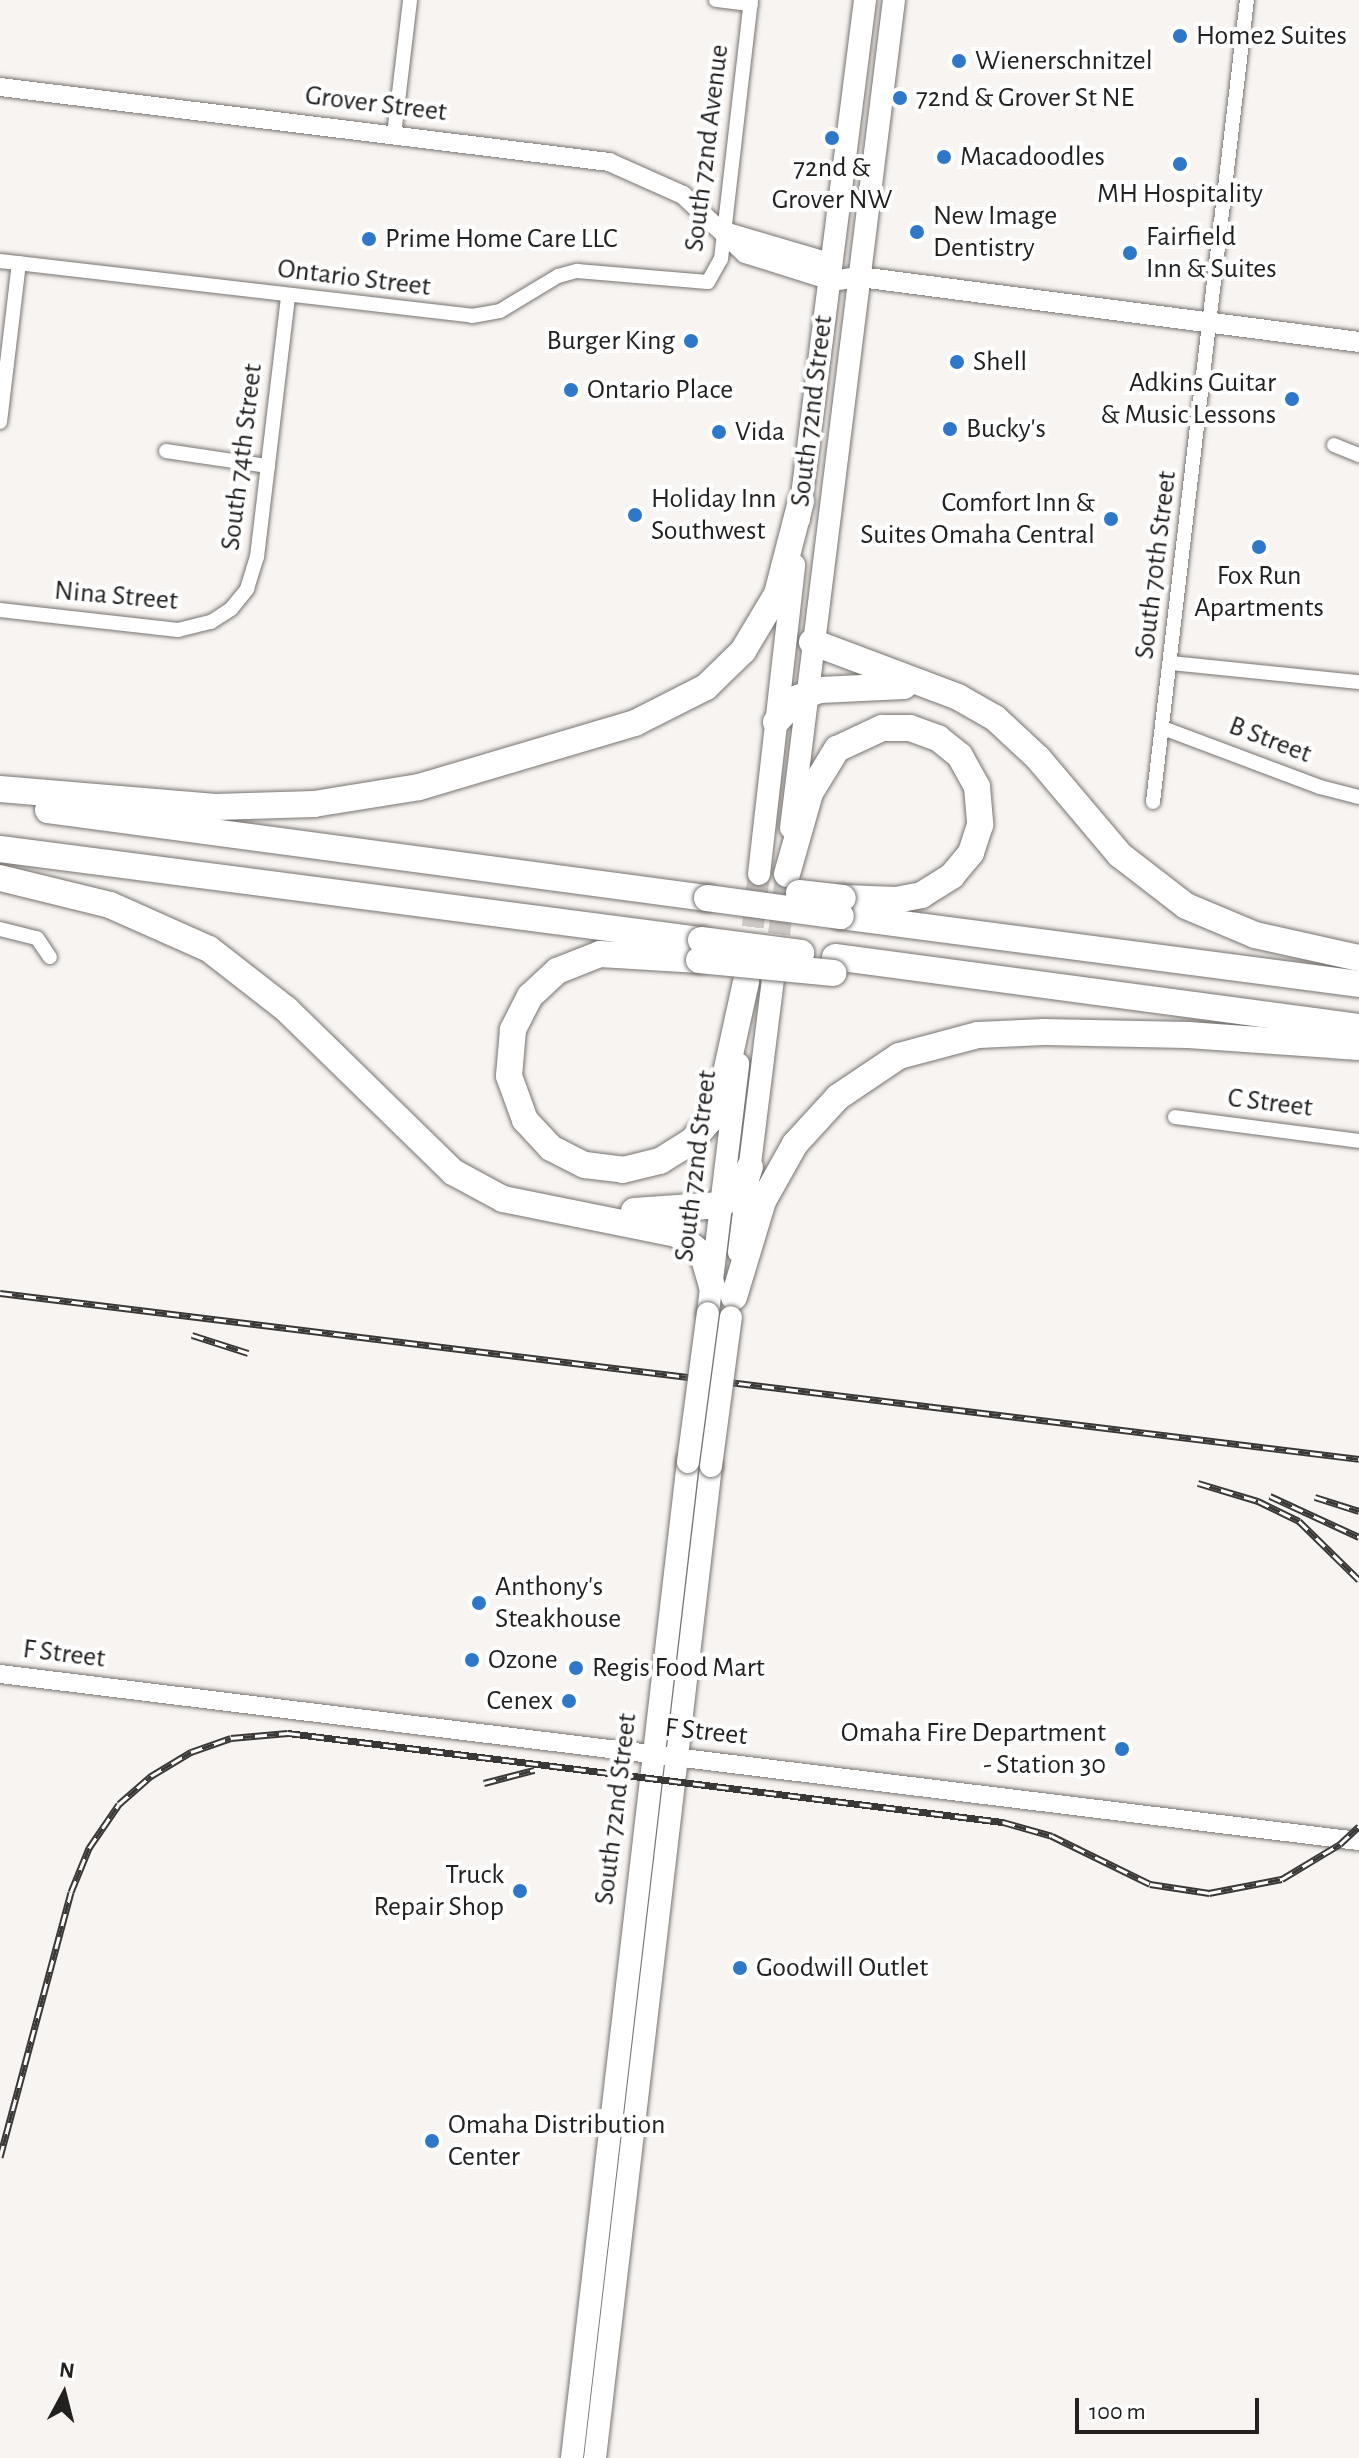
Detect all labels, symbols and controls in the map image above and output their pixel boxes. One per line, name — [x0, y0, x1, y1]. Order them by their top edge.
place label: Home2 Suites — [1196, 19, 1347, 53]
marker: Home2 Suites — [1171, 27, 1189, 45]
street label: South 72nd Avenue — [678, 43, 736, 253]
place label: Wienerschnitzel — [975, 44, 1153, 78]
marker: Wienerschnitzel — [950, 52, 968, 70]
street label: Grover Street — [303, 79, 449, 129]
place label: 72nd & Grover St NE — [916, 81, 1134, 115]
marker: 72nd & Grover St NE — [891, 89, 909, 107]
marker: 72nd & Grover NW — [823, 129, 841, 147]
place label: Macadoodles — [960, 140, 1105, 174]
marker: Macadoodles — [935, 148, 953, 166]
place label: 72nd & Grover NW — [772, 151, 892, 217]
marker: MH Hospitality — [1171, 155, 1189, 173]
place label: MH Hospitality — [1097, 177, 1263, 211]
place label: New Image Dentistry — [933, 199, 1057, 265]
place label: Fairfield Inn & Suites — [1146, 220, 1277, 286]
place label: Prime Home Care LLC — [385, 222, 618, 256]
marker: New Image Dentistry — [908, 223, 926, 241]
marker: Prime Home Care LLC — [360, 230, 378, 248]
marker: Fairfield Inn & Suites — [1121, 244, 1139, 262]
street label: Ontario Street — [276, 252, 432, 304]
street label: South 72nd Street — [784, 313, 840, 509]
place label: Burger King — [547, 324, 675, 358]
marker: Burger King — [682, 332, 700, 350]
place label: Shell — [973, 345, 1027, 379]
marker: Shell — [948, 353, 966, 371]
street label: South 74th Street — [214, 362, 270, 552]
place label: Adkins Guitar & Music Lessons — [1100, 366, 1276, 432]
place label: Ontario Place — [587, 373, 733, 407]
marker: Ontario Place — [562, 381, 580, 399]
marker: Adkins Guitar & Music Lessons — [1283, 390, 1301, 408]
place label: Bucky's — [966, 412, 1046, 446]
place label: Vida — [735, 415, 785, 449]
marker: Bucky's — [941, 420, 959, 438]
marker: Vida — [710, 423, 728, 441]
street label: South 70th Street — [1128, 469, 1184, 661]
place label: Holiday Inn Southwest — [651, 482, 777, 548]
place label: Comfort Inn & Suites Omaha Central — [860, 486, 1095, 552]
marker: Holiday Inn Southwest — [626, 506, 644, 524]
marker: Comfort Inn & Suites Omaha Central — [1102, 510, 1120, 528]
marker: Fox Run Apartments — [1250, 538, 1268, 556]
place label: Fox Run Apartments — [1194, 559, 1324, 625]
street label: Nina Street — [53, 574, 179, 618]
street label: B Street — [1224, 709, 1316, 771]
street label: South 72nd Street — [668, 1068, 724, 1264]
street label: C Street — [1226, 1081, 1314, 1125]
place label: Anthony's Steakhouse — [495, 1570, 621, 1636]
marker: Anthony's Steakhouse — [470, 1594, 488, 1612]
street label: F Street — [21, 1632, 107, 1676]
place label: Ozone — [488, 1643, 558, 1677]
marker: Ozone — [463, 1651, 481, 1669]
place label: Regis Food Mart — [592, 1651, 765, 1685]
marker: Regis Food Mart — [567, 1659, 585, 1677]
place label: Cenex — [487, 1684, 553, 1718]
marker: Cenex — [560, 1692, 578, 1710]
street label: South 72nd Street — [588, 1711, 644, 1907]
street label: F Street — [663, 1711, 749, 1753]
place label: Omaha Fire Department - Station 30 — [841, 1716, 1106, 1782]
marker: Omaha Fire Department - Station 30 — [1113, 1740, 1131, 1758]
place label: Truck Repair Shop — [373, 1858, 504, 1924]
marker: Truck Repair Shop — [511, 1882, 529, 1900]
place label: Goodwill Outlet — [756, 1951, 928, 1985]
marker: Goodwill Outlet — [731, 1959, 749, 1977]
place label: Omaha Distribution Center — [448, 2108, 666, 2174]
marker: Omaha Distribution Center — [423, 2132, 441, 2150]
north arrow — [24, 2354, 104, 2434]
text: N — [58, 2358, 76, 2382]
scale bar — [1079, 2382, 1263, 2432]
text: 100 m — [1089, 2400, 1146, 2424]

